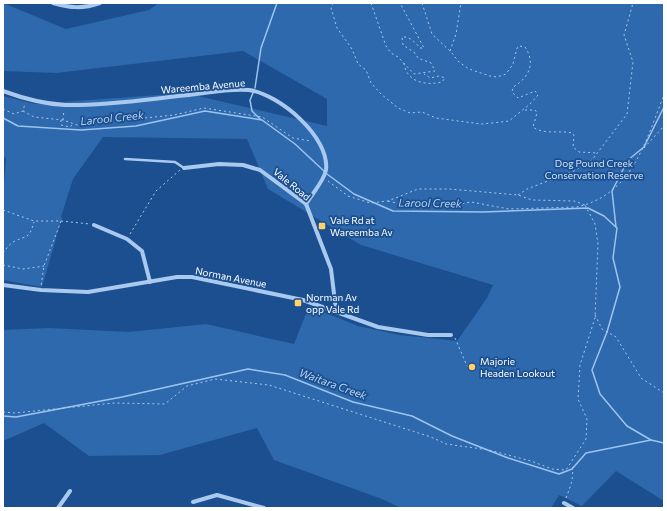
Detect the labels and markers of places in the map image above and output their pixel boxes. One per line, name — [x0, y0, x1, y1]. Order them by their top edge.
place label: Vale Rd at Wareemba Av — [330, 214, 393, 238]
marker: Vale Rd at Wareemba Av — [317, 221, 327, 231]
place label: Norman Av opp Vale Rd — [306, 291, 359, 315]
marker: Norman Av opp Vale Rd — [293, 298, 303, 308]
place label: Majorie Headen Lookout — [480, 355, 555, 379]
marker: Majorie Headen Lookout — [467, 362, 477, 372]

